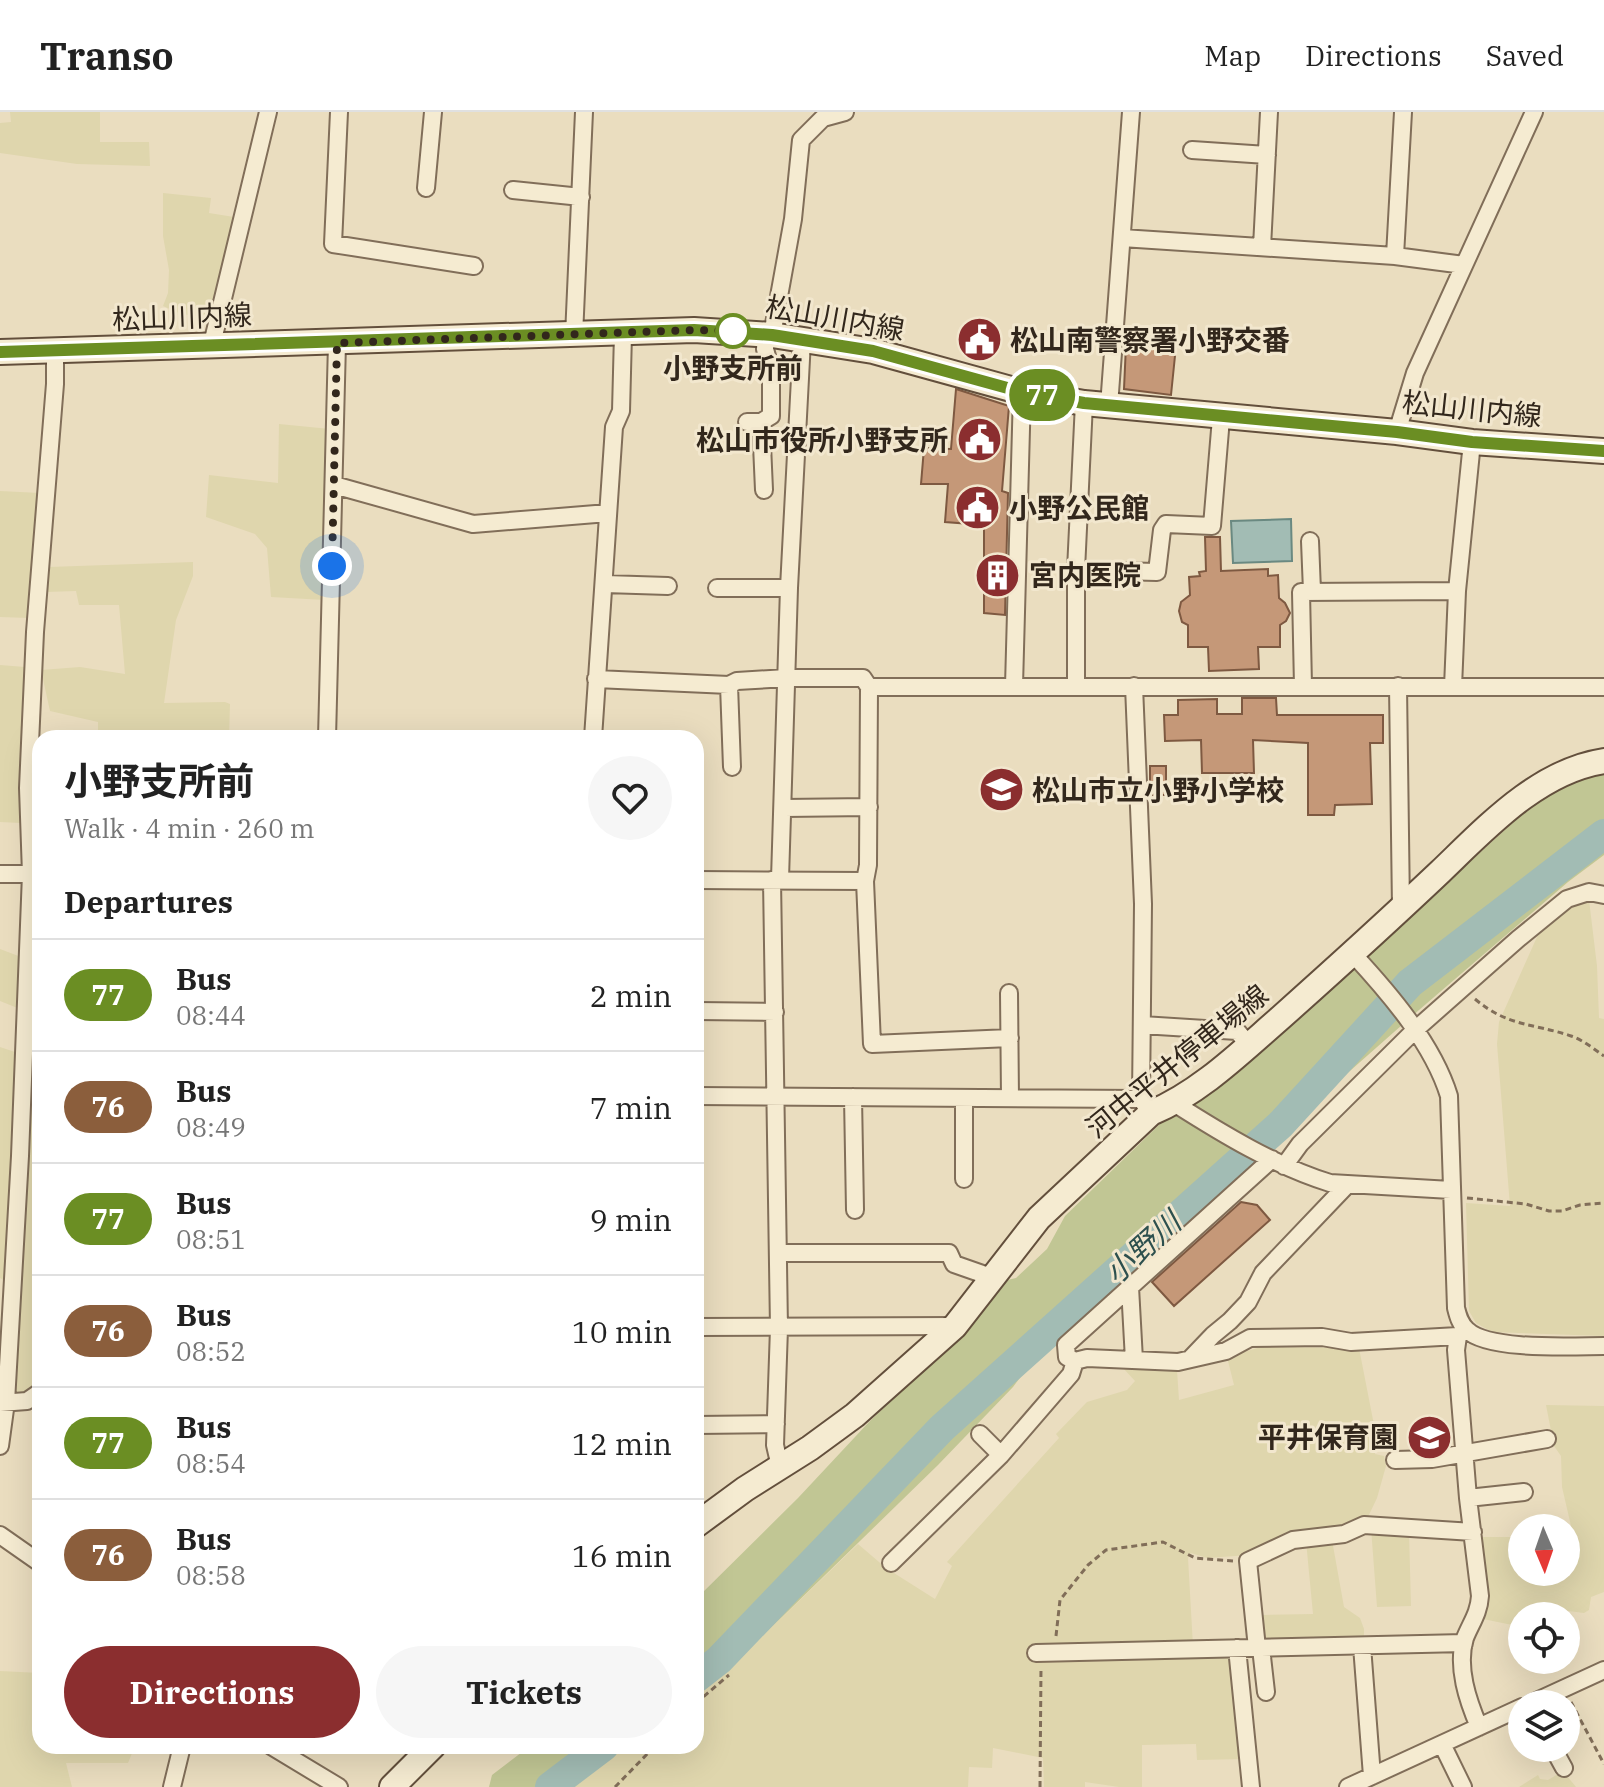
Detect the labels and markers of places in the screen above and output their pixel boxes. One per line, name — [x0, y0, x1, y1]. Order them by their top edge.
marker: 小野支所前 — [716, 314, 750, 348]
public building icon: 松山南警察署小野交番 — [955, 316, 1003, 364]
place label: 松山南警察署小野交番 — [1010, 321, 1290, 358]
place label: 小野支所前 — [663, 349, 803, 386]
public building icon: 松山市役所小野支所 — [955, 416, 1003, 464]
place label: 松山市役所小野支所 — [696, 421, 948, 458]
public building icon: 小野公民館 — [954, 484, 1002, 532]
place label: 小野公民館 — [1009, 489, 1149, 526]
building icon: 宮内医院 — [974, 551, 1022, 599]
place label: 宮内医院 — [1029, 556, 1141, 593]
school or university icon: 松山市立小野小学校 — [977, 766, 1025, 814]
place label: 松山市立小野小学校 — [1032, 771, 1284, 808]
school or university icon: 平井保育園 — [1405, 1413, 1453, 1461]
place label: 平井保育園 — [1258, 1418, 1398, 1455]

